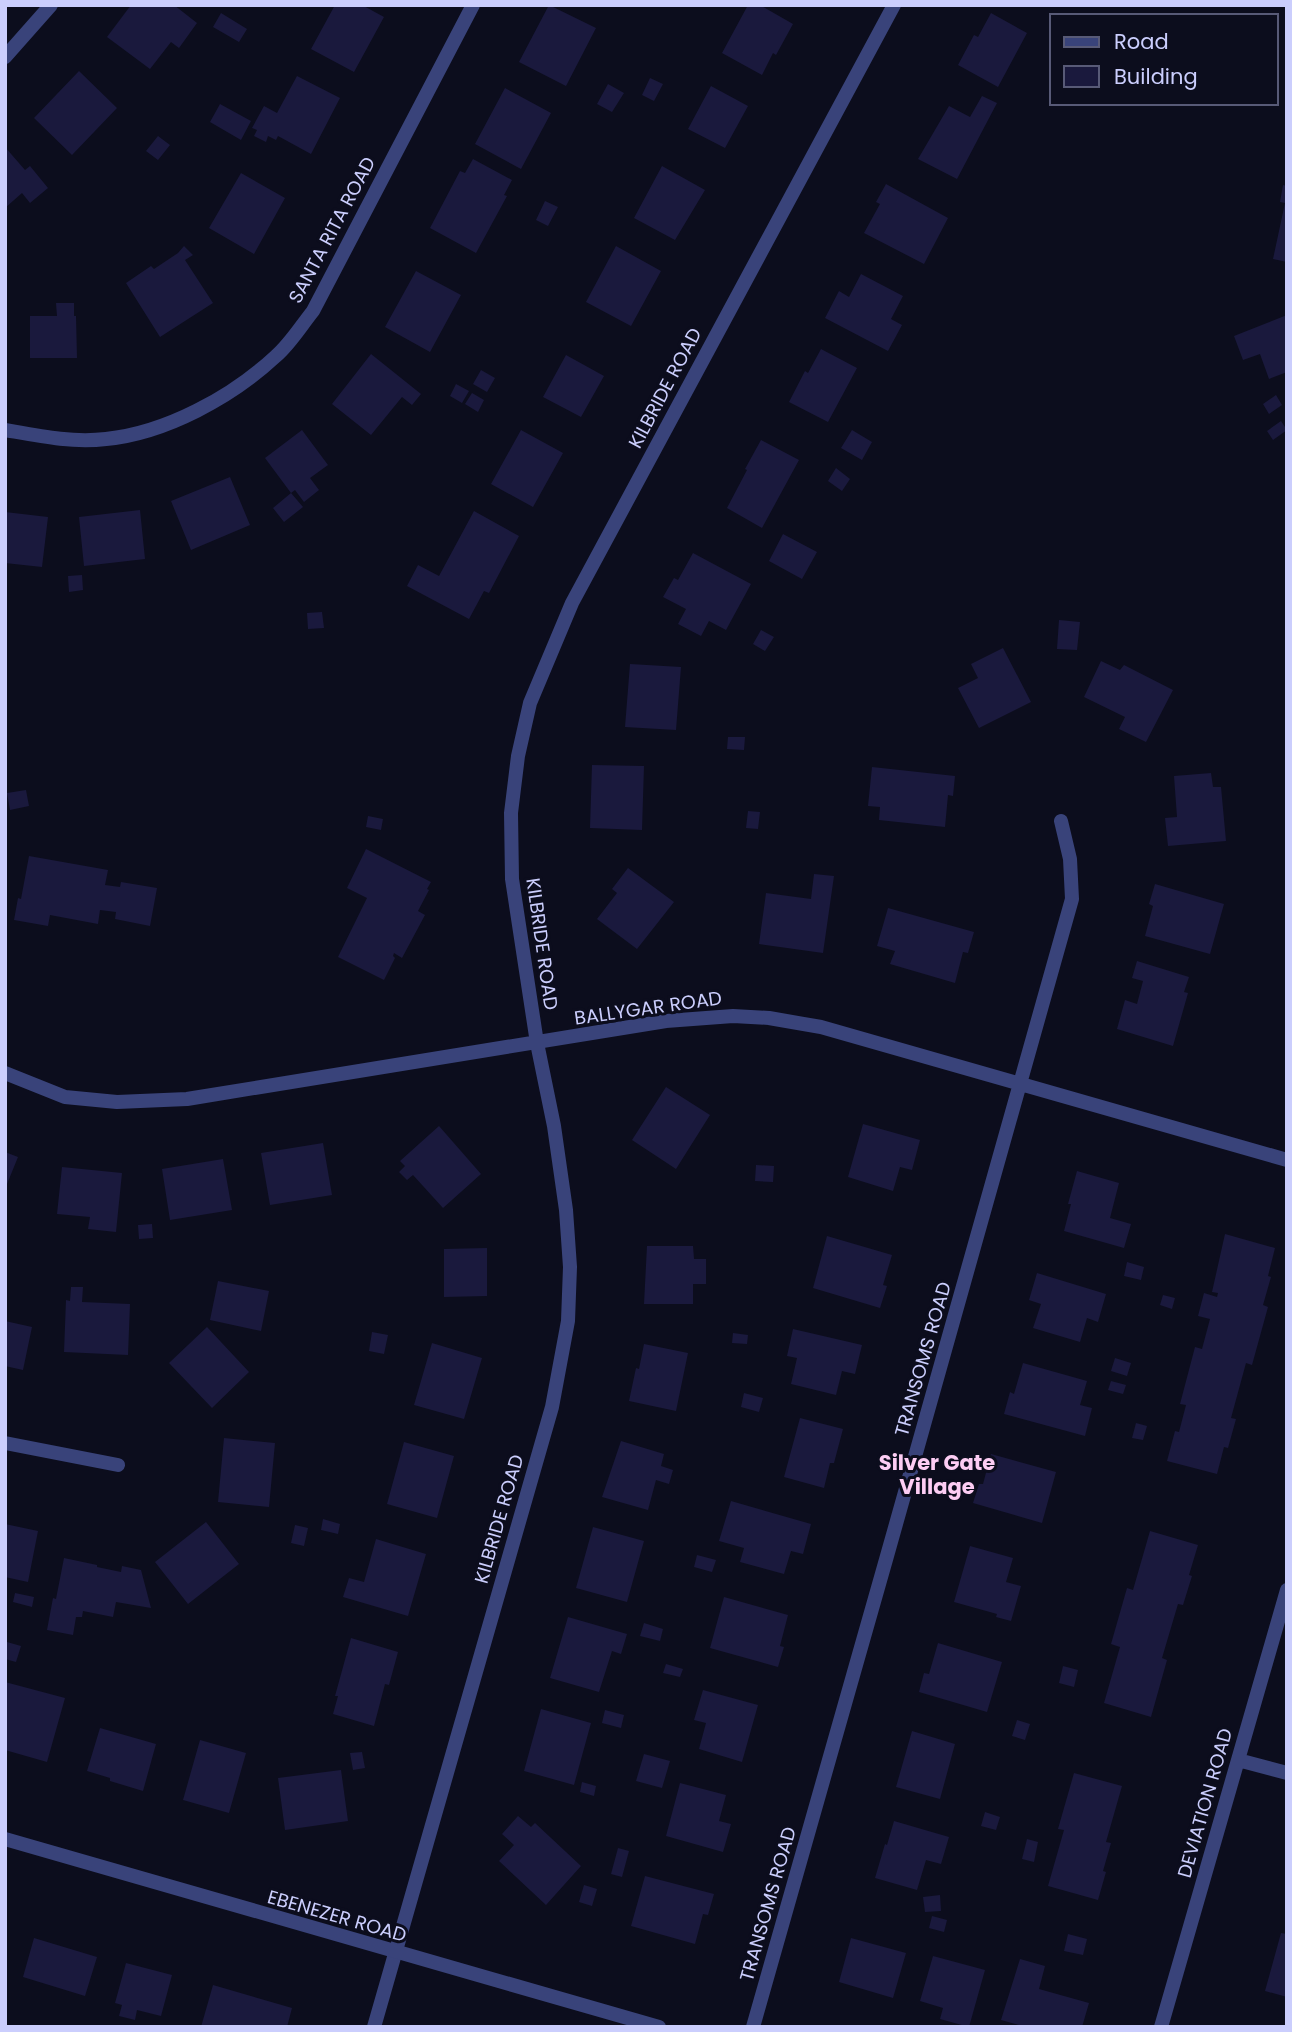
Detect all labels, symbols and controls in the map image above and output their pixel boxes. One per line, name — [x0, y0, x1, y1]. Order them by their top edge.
legend — [1050, 14, 1278, 105]
text: Road — [1114, 27, 1169, 56]
text: Building — [1114, 62, 1198, 91]
street label: SANTA RITA ROAD — [282, 152, 382, 308]
street label: KILBRIDE ROAD — [622, 323, 708, 453]
street label: KILBRIDE ROAD — [519, 876, 565, 1012]
street label: BALLYGAR ROAD — [572, 984, 724, 1032]
street label: TRANSOMS ROAD — [888, 1279, 958, 1439]
district label: Silver Gate Village — [879, 1448, 995, 1501]
street label: KILBRIDE ROAD — [468, 1451, 530, 1587]
street label: DEVIATION ROAD — [1171, 1725, 1239, 1881]
street label: TRANSOMS ROAD — [733, 1824, 803, 1984]
street label: EBENEZER ROAD — [264, 1883, 410, 1949]

